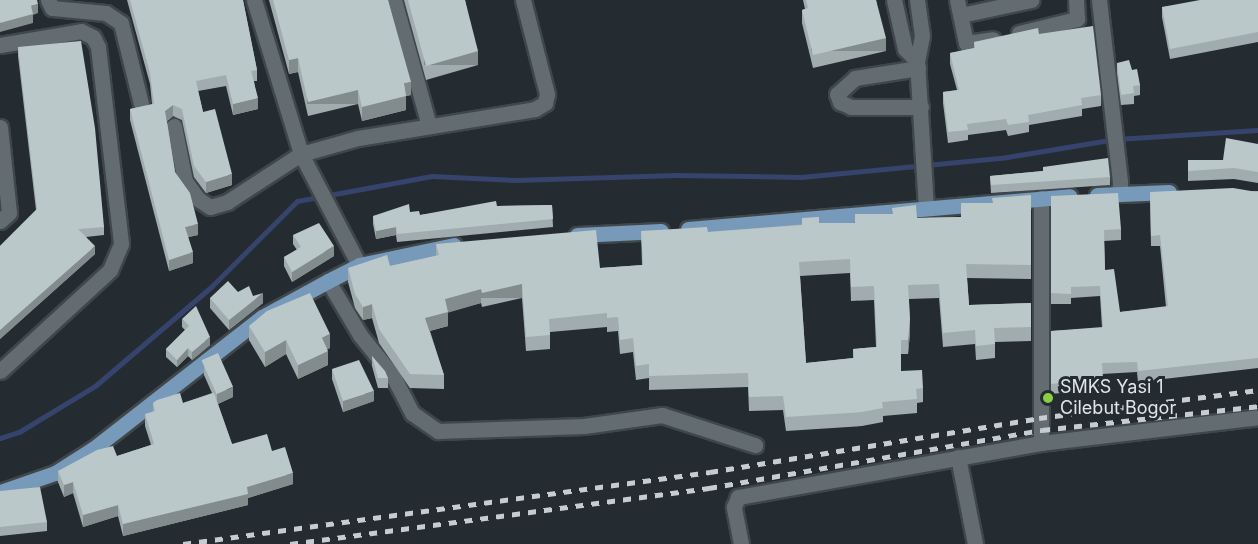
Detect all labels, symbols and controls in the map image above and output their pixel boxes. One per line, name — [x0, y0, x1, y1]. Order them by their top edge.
place label: SMKS Yasi 1 Cilebut Bogor — [1060, 377, 1176, 420]
marker: SMKS Yasi 1 Cilebut Bogor — [1041, 391, 1055, 405]

